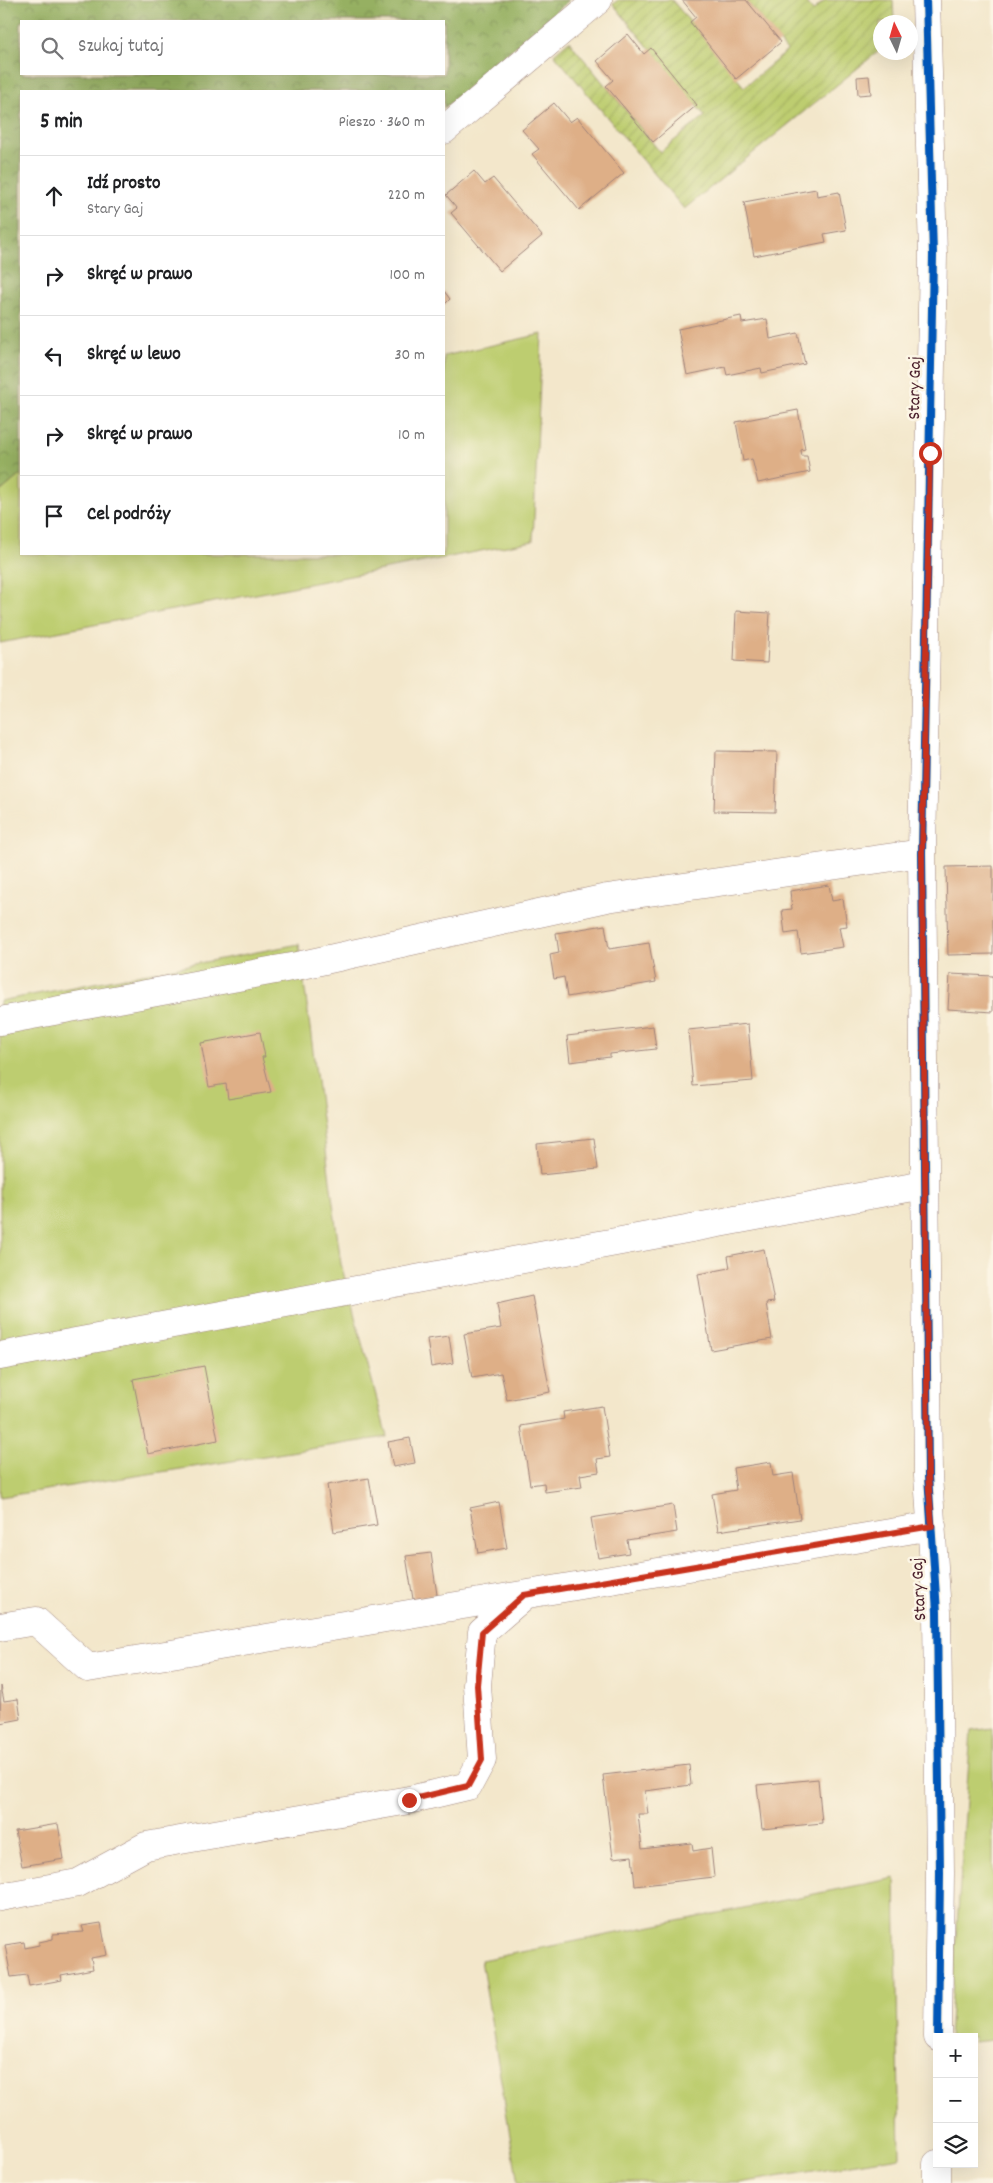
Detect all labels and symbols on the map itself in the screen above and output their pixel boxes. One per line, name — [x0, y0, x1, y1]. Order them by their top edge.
north arrow — [873, 15, 918, 60]
street label: Stary Gaj — [903, 356, 929, 420]
route start — [919, 442, 942, 465]
street label: Stary Gaj — [906, 1557, 934, 1621]
route end — [398, 1789, 421, 1812]

